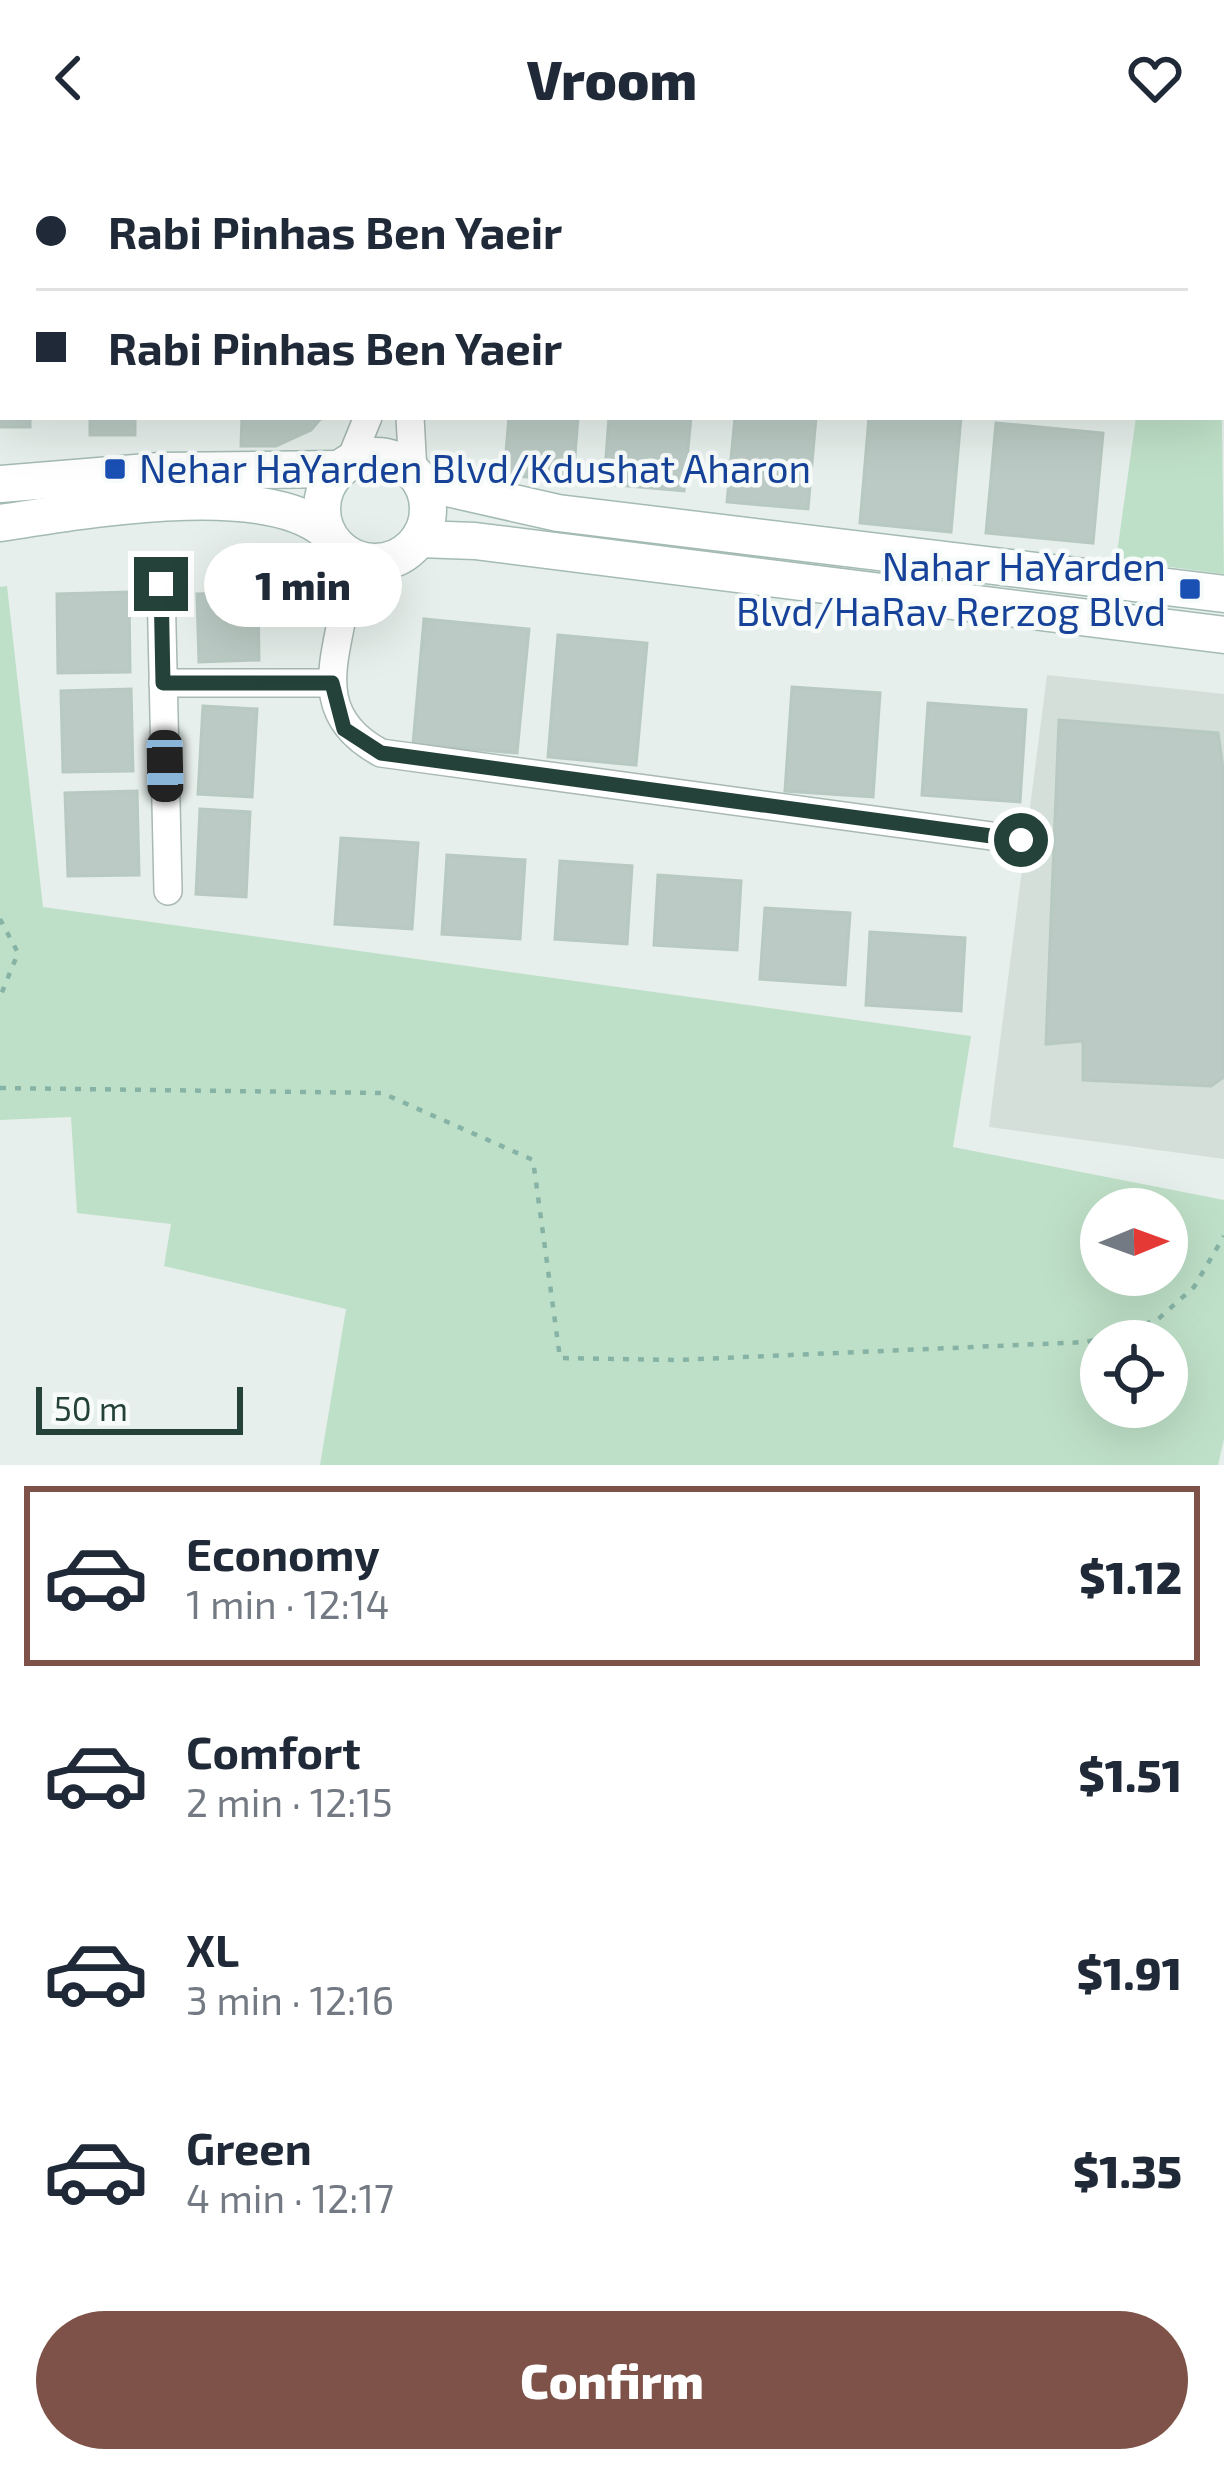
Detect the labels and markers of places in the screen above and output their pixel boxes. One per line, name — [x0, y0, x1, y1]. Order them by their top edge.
place label: Nehar HaYarden Blvd/Kdushat Aharon — [139, 444, 811, 491]
marker: Nehar HaYarden Blvd/Kdushat Aharon — [102, 456, 128, 482]
place label: Nahar HaYarden Blvd/HaRav Rerzog Blvd — [736, 542, 1166, 634]
marker: Nahar HaYarden Blvd/HaRav Rerzog Blvd — [1177, 576, 1203, 602]

